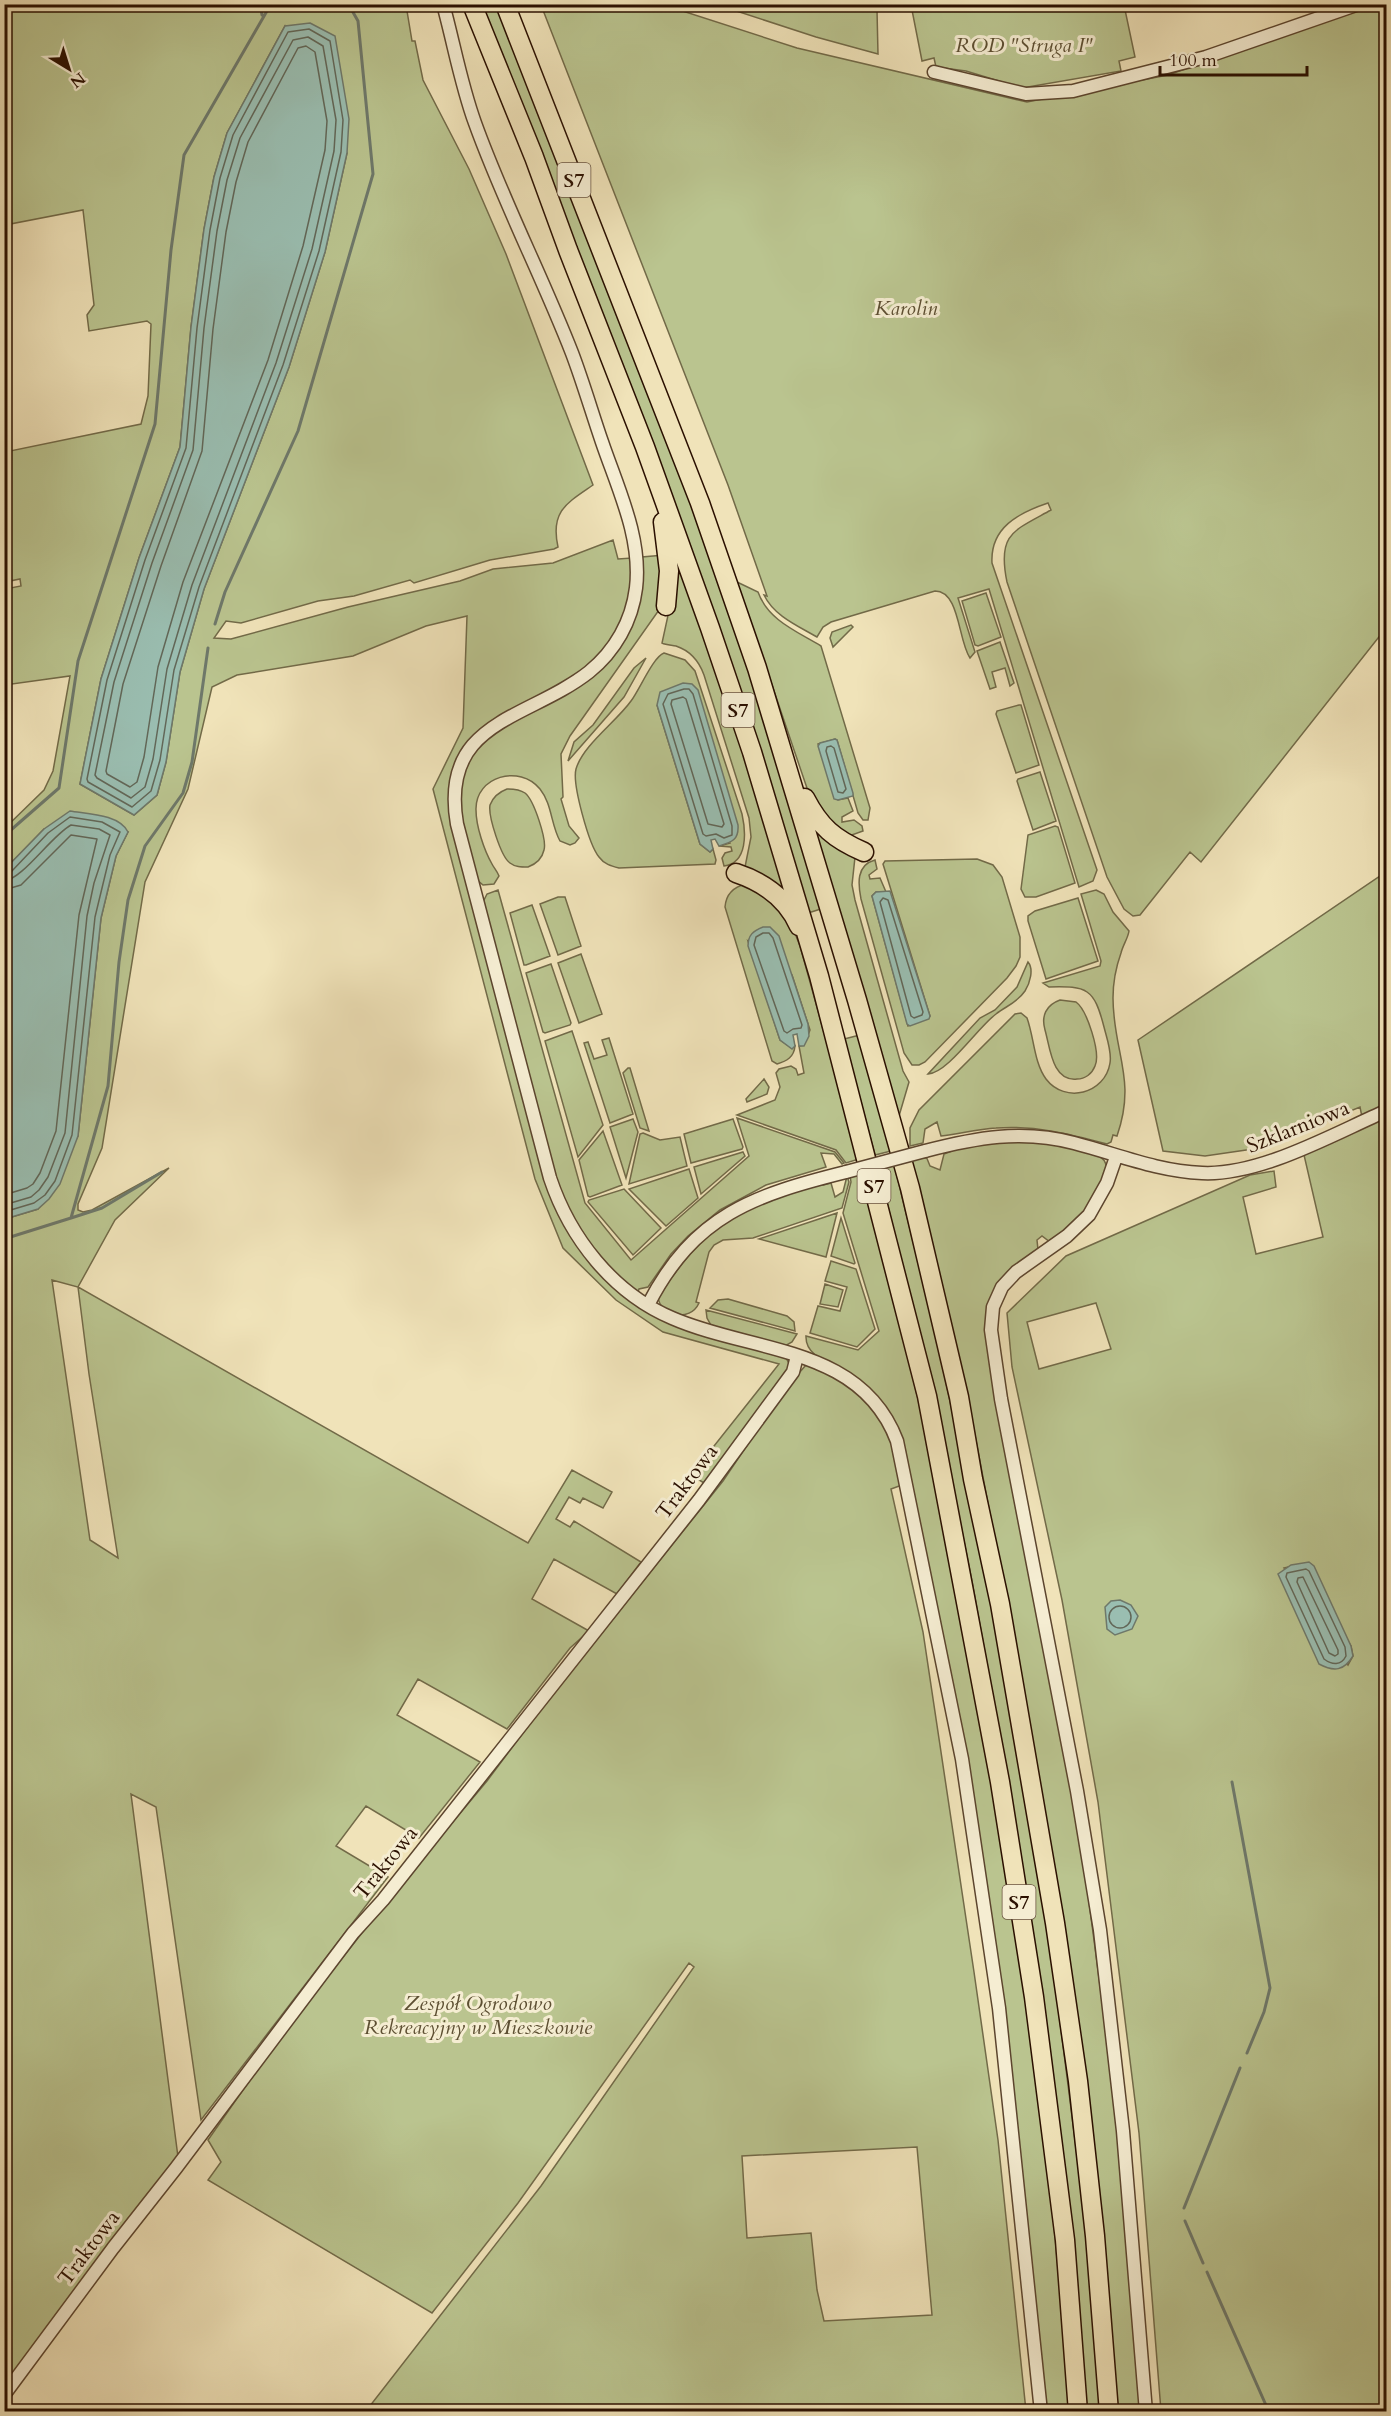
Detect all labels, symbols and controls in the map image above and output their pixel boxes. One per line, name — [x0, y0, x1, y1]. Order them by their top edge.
park label: ROD "Struga I" — [955, 31, 1093, 60]
north arrow — [39, 39, 99, 99]
scale bar — [1160, 39, 1307, 77]
text: 100 m — [1169, 48, 1217, 73]
text: N — [65, 67, 90, 93]
road number: S7 — [558, 163, 590, 197]
park label: Karolin — [875, 294, 938, 323]
road number: S7 — [722, 693, 754, 727]
street label: Szklarniowa — [1242, 1093, 1354, 1161]
road number: S7 — [858, 1169, 890, 1203]
street label: Traktowa — [649, 1438, 725, 1526]
street label: Traktowa — [347, 1820, 425, 1906]
road number: S7 — [1002, 1885, 1036, 1919]
park label: Zespół Ogrodowo Rekreacyjny w Mieszkowie — [364, 1989, 593, 2042]
street label: Traktowa — [51, 2204, 127, 2292]

